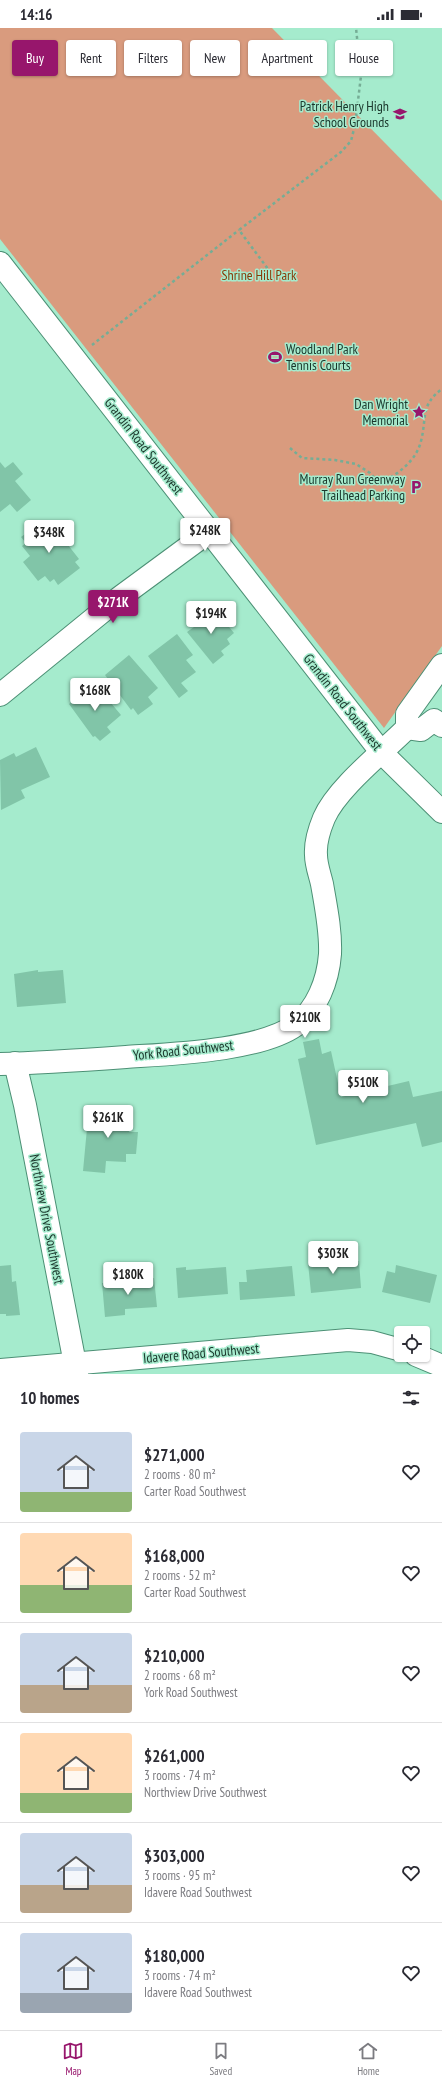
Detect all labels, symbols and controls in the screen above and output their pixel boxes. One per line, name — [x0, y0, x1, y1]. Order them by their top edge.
text: 14:16 — [20, 5, 52, 24]
chip: Buy — [12, 40, 58, 76]
chip: Rent — [66, 40, 116, 76]
chip: Filters — [124, 40, 182, 76]
chip: New — [190, 40, 240, 76]
chip: Apartment — [248, 40, 327, 76]
chip: House — [335, 40, 393, 76]
place label: Patrick Henry High School Grounds — [300, 97, 389, 131]
school or university icon: Patrick Henry High School Grounds — [392, 106, 408, 122]
park label: Shrine Hill Park — [222, 266, 297, 284]
place label: Woodland Park Tennis Courts — [286, 340, 358, 374]
sports icon: Woodland Park Tennis Courts — [267, 349, 283, 365]
street label: Grandin Road Southwest — [101, 394, 188, 498]
place label: Dan Wright Memorial — [354, 395, 409, 429]
place icon: Dan Wright Memorial — [411, 404, 427, 420]
place label: Murray Run Greenway Trailhead Parking — [300, 470, 406, 504]
parking icon: Murray Run Greenway Trailhead Parking — [408, 479, 424, 495]
pin: $248K — [177, 518, 233, 552]
pin: $348K — [21, 520, 77, 554]
text: $248K — [189, 522, 221, 539]
text: $348K — [33, 524, 65, 541]
pin: $271K — [85, 590, 141, 624]
text: $271K — [97, 594, 129, 611]
pin: $194K — [183, 601, 239, 635]
text: $194K — [195, 605, 227, 622]
street label: Grandin Road Southwest — [300, 650, 387, 754]
pin: $168K — [67, 678, 123, 712]
text: $168K — [79, 682, 111, 699]
pin: $210K — [277, 1005, 333, 1039]
text: $210K — [289, 1009, 321, 1026]
street label: York Road Southwest — [132, 1036, 234, 1064]
pin: $510K — [335, 1070, 391, 1104]
text: $510K — [347, 1074, 379, 1091]
pin: $261K — [80, 1105, 136, 1139]
text: $261K — [92, 1109, 124, 1126]
street label: Northview Drive Southwest — [26, 1153, 68, 1286]
pin: $303K — [305, 1241, 361, 1275]
text: $303K — [317, 1245, 349, 1262]
pin: $180K — [100, 1262, 156, 1296]
text: $180K — [112, 1266, 144, 1283]
map controls — [394, 1326, 430, 1362]
button: locate — [394, 1326, 430, 1362]
street label: Idavere Road Southwest — [142, 1339, 260, 1367]
text: 10 homes — [20, 1387, 79, 1409]
icon: filters — [400, 1387, 422, 1409]
text: $271,000 — [144, 1444, 205, 1466]
icon: home — [52, 1448, 100, 1496]
icon: heart — [400, 1461, 422, 1483]
text: 2 rooms · 80 m² — [144, 1466, 216, 1483]
text: Carter Road Southwest — [144, 1483, 246, 1500]
text: $168,000 — [144, 1545, 205, 1567]
icon: home — [52, 1549, 100, 1597]
icon: heart — [400, 1562, 422, 1584]
text: 2 rooms · 52 m² — [144, 1567, 216, 1584]
text: Carter Road Southwest — [144, 1584, 246, 1601]
text: $210,000 — [144, 1645, 205, 1667]
icon: home — [52, 1649, 100, 1697]
icon: heart — [400, 1662, 422, 1684]
text: 2 rooms · 68 m² — [144, 1667, 216, 1684]
text: York Road Southwest — [144, 1684, 238, 1701]
text: $261,000 — [144, 1745, 205, 1767]
icon: home — [52, 1749, 100, 1797]
icon: heart — [400, 1762, 422, 1784]
text: 3 rooms · 74 m² — [144, 1767, 216, 1784]
text: Northview Drive Southwest — [144, 1784, 266, 1801]
text: $303,000 — [144, 1845, 205, 1867]
icon: home — [52, 1849, 100, 1897]
icon: heart — [400, 1862, 422, 1884]
text: 3 rooms · 95 m² — [144, 1867, 216, 1884]
text: Idavere Road Southwest — [144, 1884, 252, 1901]
text: $180,000 — [144, 1945, 205, 1967]
icon: home — [52, 1949, 100, 1997]
icon: heart — [400, 1962, 422, 1984]
text: 3 rooms · 74 m² — [144, 1967, 216, 1984]
text: Idavere Road Southwest — [144, 1984, 252, 2001]
tab: Map — [62, 2040, 84, 2078]
tab: Saved — [209, 2040, 232, 2078]
tab: Home — [357, 2040, 380, 2078]

